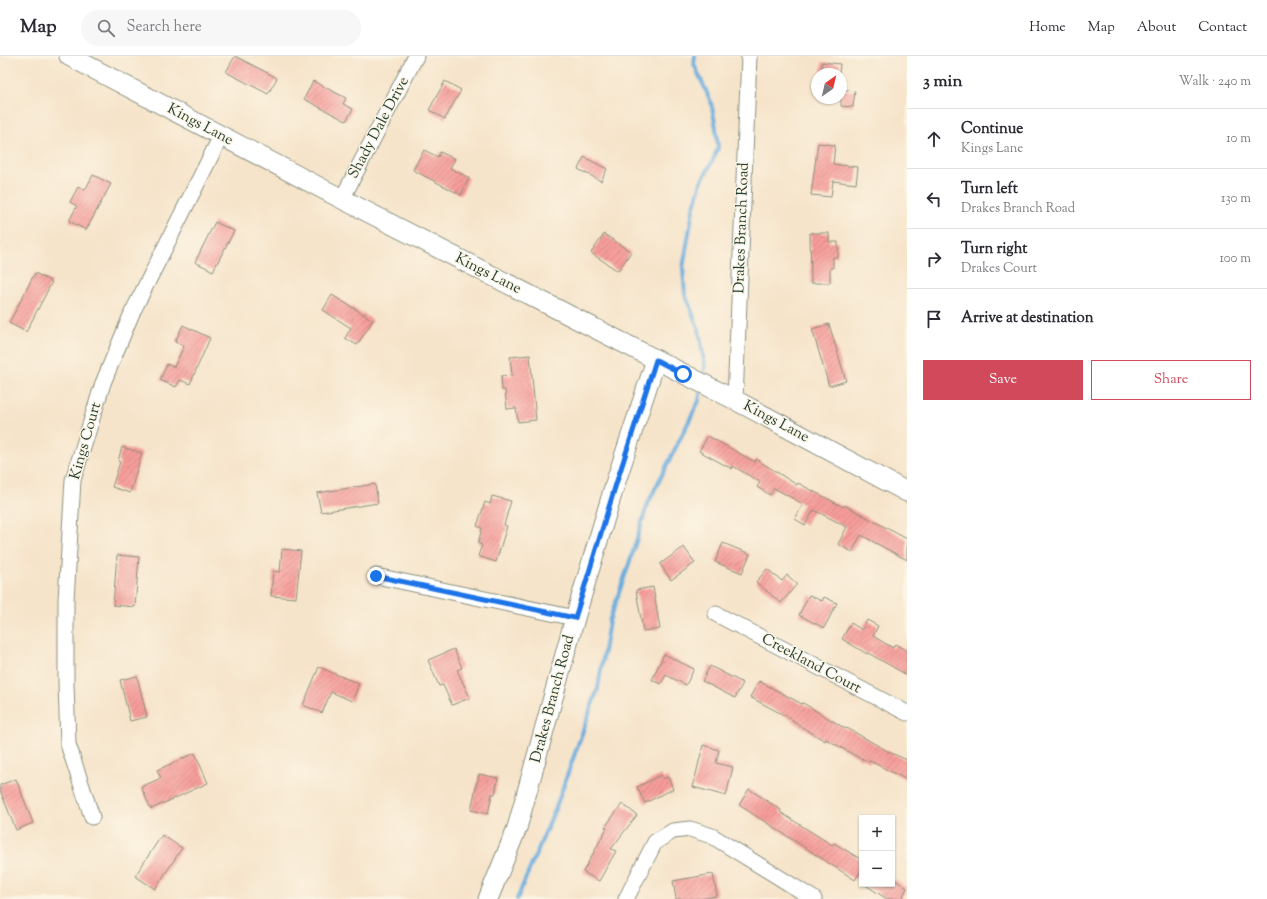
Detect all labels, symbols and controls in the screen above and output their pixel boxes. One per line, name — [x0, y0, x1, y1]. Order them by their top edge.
search box — [81, 10, 361, 46]
text: Map — [20, 14, 57, 41]
icon: search — [95, 17, 117, 39]
text: Search here — [127, 17, 202, 38]
text: Home — [1029, 18, 1066, 38]
text: Map — [1088, 18, 1115, 38]
text: About — [1137, 18, 1176, 38]
text: Contact — [1198, 18, 1247, 38]
north arrow — [811, 68, 847, 104]
text: 3 min — [923, 70, 962, 94]
street label: Shady Dale Drive — [343, 73, 415, 183]
text: Walk · 240 m — [1179, 73, 1251, 91]
street label: Kings Lane — [163, 99, 237, 151]
text: Continue — [961, 119, 1023, 140]
icon: ahead — [923, 128, 945, 150]
text: 10 m — [1226, 130, 1251, 148]
text: Kings Lane — [961, 140, 1023, 158]
street label: Drakes Branch Road — [729, 161, 755, 294]
text: Turn left — [961, 179, 1018, 200]
icon: left — [923, 188, 945, 210]
text: 130 m — [1221, 190, 1251, 208]
text: Drakes Branch Road — [961, 200, 1075, 218]
text: Turn right — [961, 239, 1027, 260]
street label: Kings Lane — [451, 248, 525, 300]
icon: right — [923, 248, 945, 270]
text: 100 m — [1219, 250, 1251, 268]
text: Drakes Court — [961, 260, 1037, 278]
icon: arrive — [923, 308, 945, 330]
text: Arrive at destination — [961, 308, 1094, 329]
button: Save — [923, 360, 1083, 400]
button: Share — [1091, 360, 1251, 400]
route start — [674, 365, 692, 383]
street label: Kings Lane — [739, 396, 813, 448]
street label: Kings Court — [65, 400, 107, 482]
route end — [367, 567, 385, 585]
street label: Creekland Court — [757, 629, 865, 699]
street label: Drakes Branch Road — [526, 632, 580, 765]
map controls — [859, 815, 895, 887]
button: + — [859, 815, 895, 851]
button: − — [859, 851, 895, 887]

